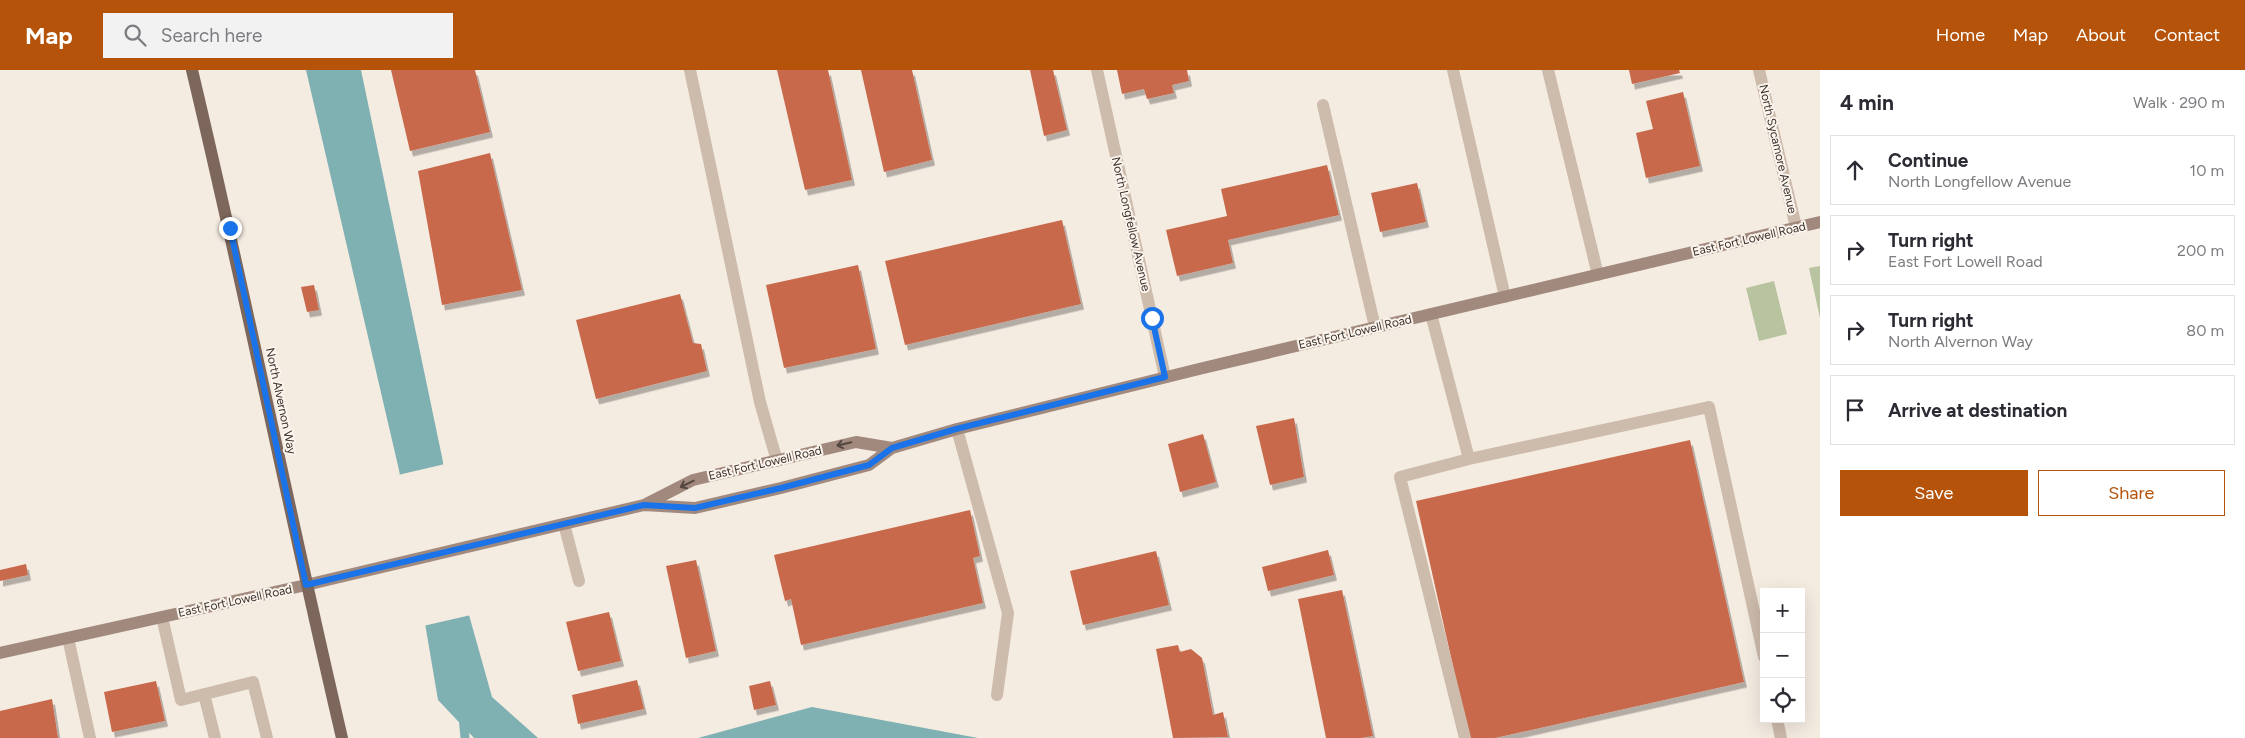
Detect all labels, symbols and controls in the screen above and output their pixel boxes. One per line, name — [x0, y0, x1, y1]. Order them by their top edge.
search box — [103, 13, 453, 58]
text: Map — [25, 21, 73, 50]
icon: search — [121, 21, 149, 49]
text: Search here — [161, 24, 262, 47]
text: Home — [1936, 24, 1985, 46]
text: Map — [2013, 24, 2048, 46]
text: About — [2076, 24, 2126, 46]
text: Contact — [2154, 24, 2220, 46]
street label: North Sycamore Avenue — [1756, 83, 1800, 215]
text: 4 min — [1840, 90, 1894, 115]
text: Walk · 290 m — [2133, 93, 2225, 112]
text: Continue — [1888, 149, 1968, 172]
street label: North Longfellow Avenue — [1109, 155, 1153, 293]
icon: ahead — [1841, 156, 1869, 184]
text: 10 m — [2190, 161, 2224, 180]
text: North Longfellow Avenue — [1888, 172, 2071, 191]
route end — [219, 217, 242, 240]
street label: East Fort Lowell Road — [1691, 219, 1807, 259]
text: Turn right — [1888, 229, 1974, 252]
icon: right — [1841, 236, 1869, 264]
text: 200 m — [2177, 241, 2224, 260]
text: East Fort Lowell Road — [1888, 252, 2043, 271]
route start — [1141, 307, 1164, 330]
text: Turn right — [1888, 309, 1974, 332]
street label: East Fort Lowell Road — [1297, 312, 1413, 352]
icon: right — [1841, 316, 1869, 344]
text: 80 m — [2186, 321, 2224, 340]
text: North Alvernon Way — [1888, 332, 2033, 351]
street label: North Alvernon Way — [263, 346, 299, 456]
icon: arrive — [1841, 396, 1869, 424]
text: Arrive at destination — [1888, 399, 2067, 422]
one-way arrow — [837, 440, 853, 449]
street label: East Fort Lowell Road — [707, 443, 823, 483]
button: Save — [1840, 470, 2028, 516]
button: Share — [2038, 470, 2225, 516]
one-way arrow — [679, 479, 694, 489]
street label: East Fort Lowell Road — [177, 582, 293, 620]
map controls — [1760, 588, 1805, 723]
button: + — [1760, 588, 1805, 633]
button: − — [1760, 633, 1805, 678]
button: locate — [1760, 678, 1805, 723]

